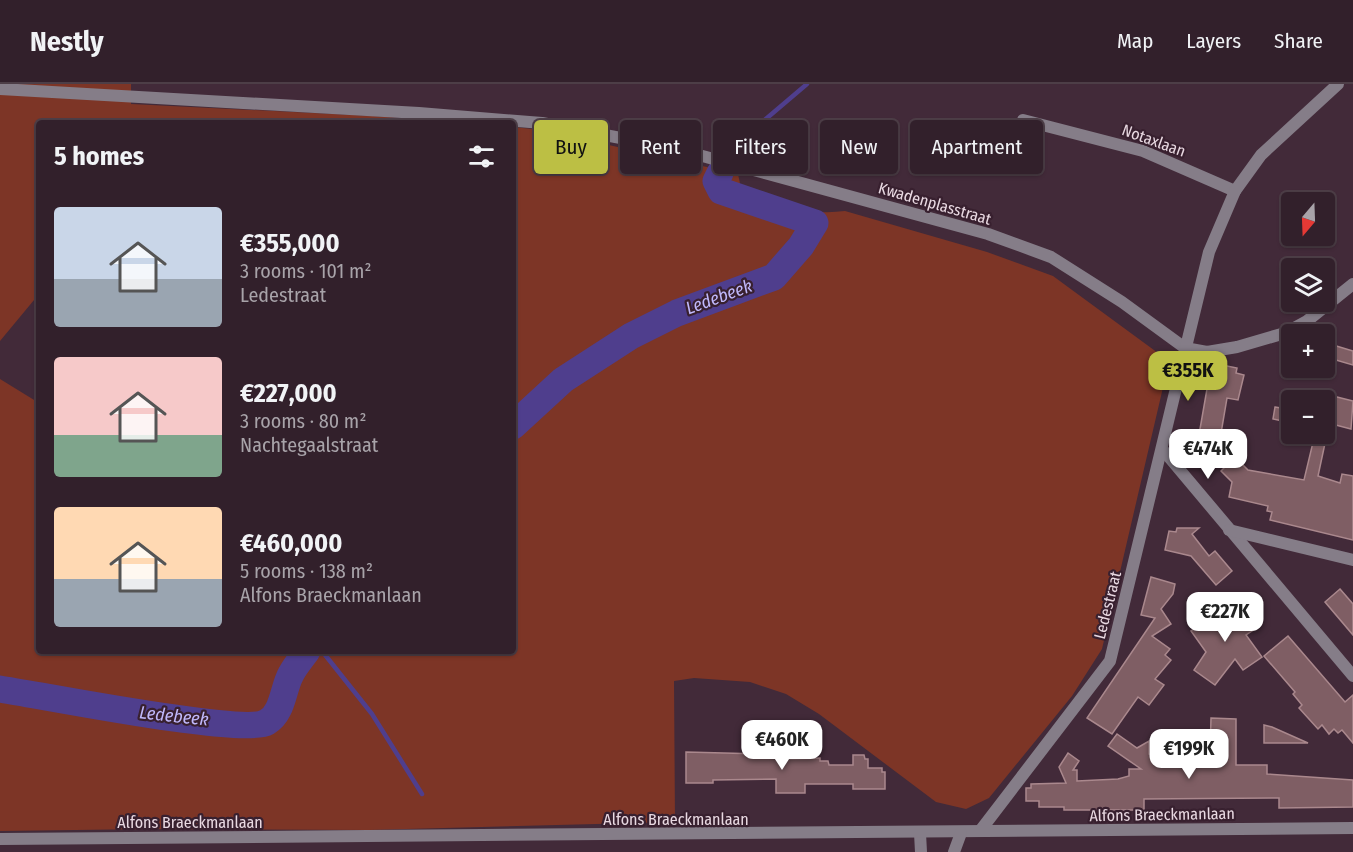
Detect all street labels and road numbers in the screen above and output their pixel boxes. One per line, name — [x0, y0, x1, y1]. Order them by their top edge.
street label: Notaxlaan — [1119, 120, 1188, 161]
street label: Kwadenplasstraat — [876, 178, 994, 229]
street label: Ledestraat — [1090, 569, 1125, 641]
street label: Alfons Braeckmanlaan — [1089, 804, 1235, 825]
street label: Alfons Braeckmanlaan — [603, 810, 749, 829]
street label: Alfons Braeckmanlaan — [117, 813, 263, 832]

